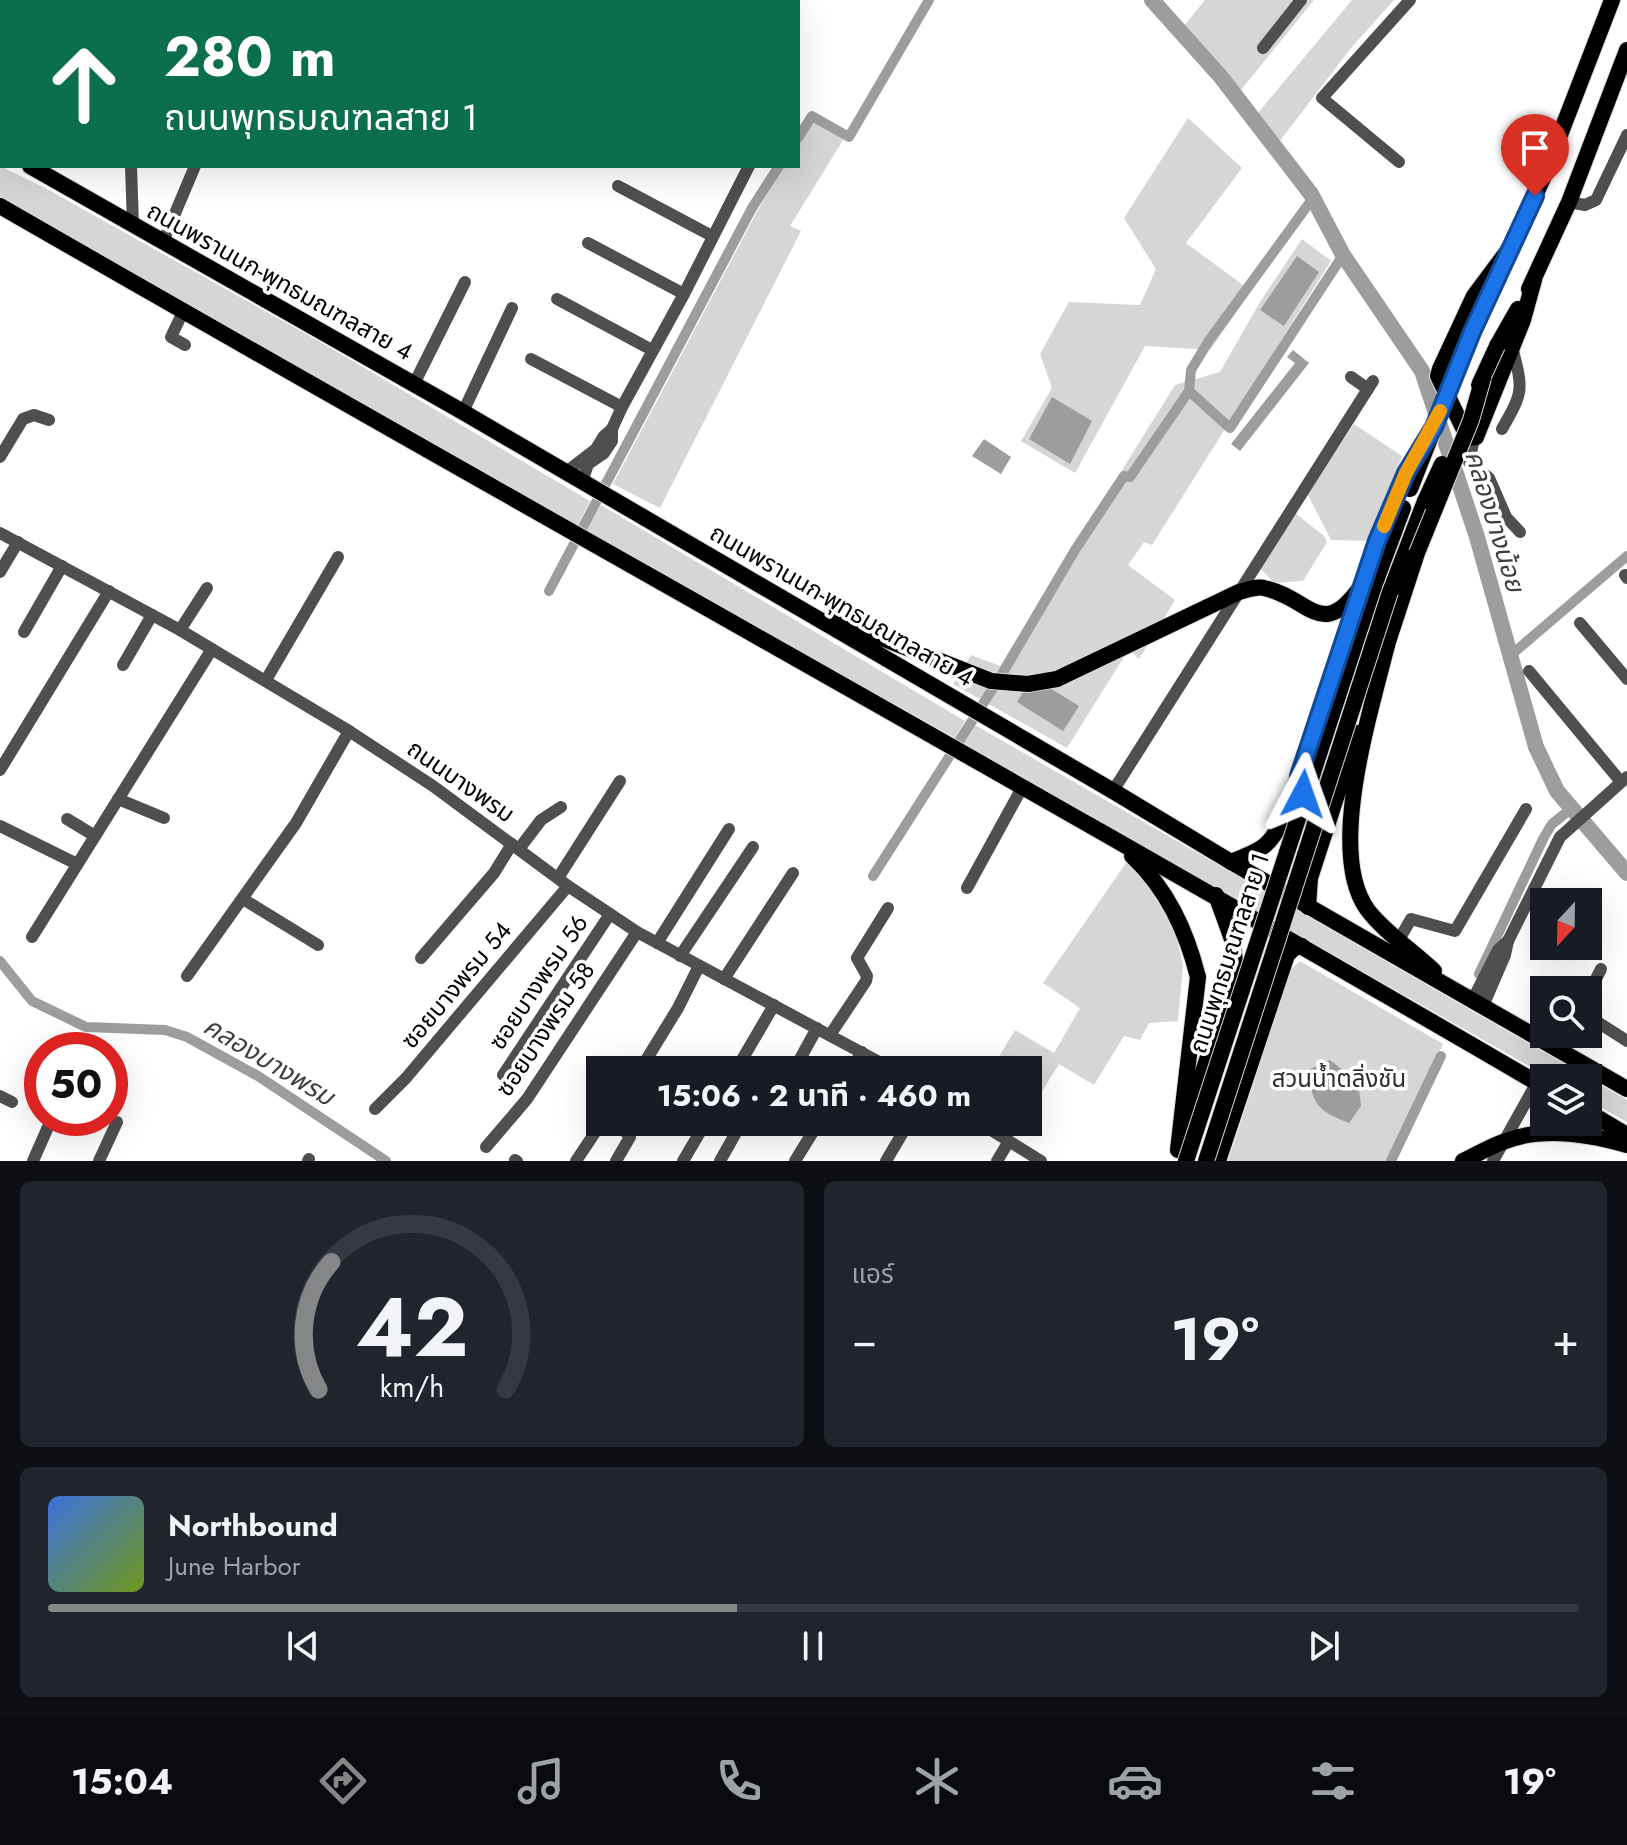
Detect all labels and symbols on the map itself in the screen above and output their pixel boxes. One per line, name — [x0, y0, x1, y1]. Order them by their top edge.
pin — [1501, 114, 1569, 196]
street label: ถนนพรานนก-พุทธมณฑลสาย 4 — [141, 193, 419, 369]
water label: คลองบางน้อย — [1455, 446, 1535, 598]
street label: ถนนพรานนก-พุทธมณฑลสาย 4 — [704, 515, 980, 695]
street label: ถนนบางพรม — [400, 731, 522, 831]
position arrow — [1261, 752, 1345, 836]
street label: ถนนพุทธมณฑลสาย 1 — [1180, 848, 1278, 1058]
north arrow — [1530, 888, 1602, 960]
street label: ซอยบางพรม 56 — [480, 907, 596, 1057]
street label: ซอยบางพรม 54 — [392, 914, 520, 1056]
street label: ซอยบางพรม 58 — [487, 955, 603, 1103]
water label: คลองบางพรม — [196, 1007, 343, 1116]
speed limit sign: 50 — [24, 1032, 128, 1136]
park label: สวนน้ำตลิ่งชัน — [1272, 1061, 1406, 1096]

